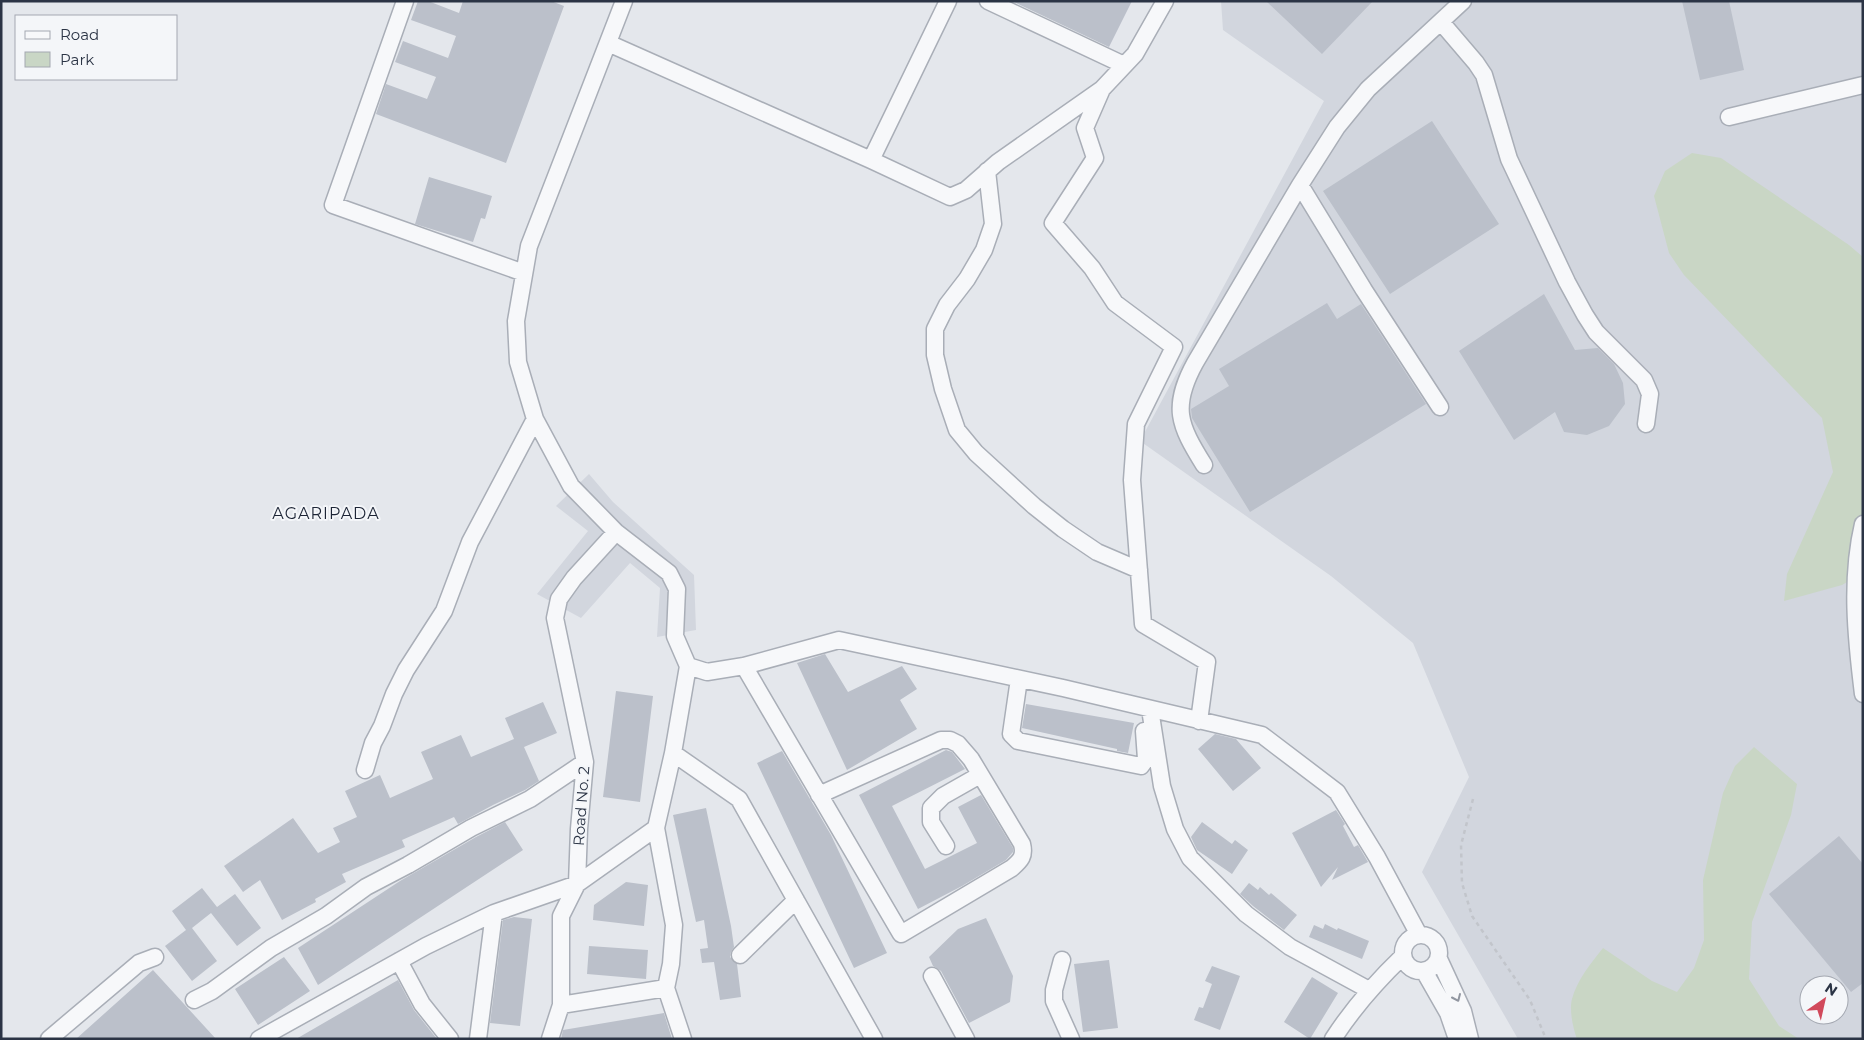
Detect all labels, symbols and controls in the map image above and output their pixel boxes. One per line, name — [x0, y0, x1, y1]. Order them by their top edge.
legend — [15, 15, 178, 80]
text: Road — [60, 25, 99, 44]
text: Park — [60, 50, 94, 69]
district label: AGARIPADA — [272, 504, 380, 523]
street label: Road No. 2 — [569, 765, 593, 847]
north arrow — [1799, 975, 1849, 1025]
text: N — [1822, 979, 1841, 1000]
one-way arrow — [1451, 993, 1462, 1002]

